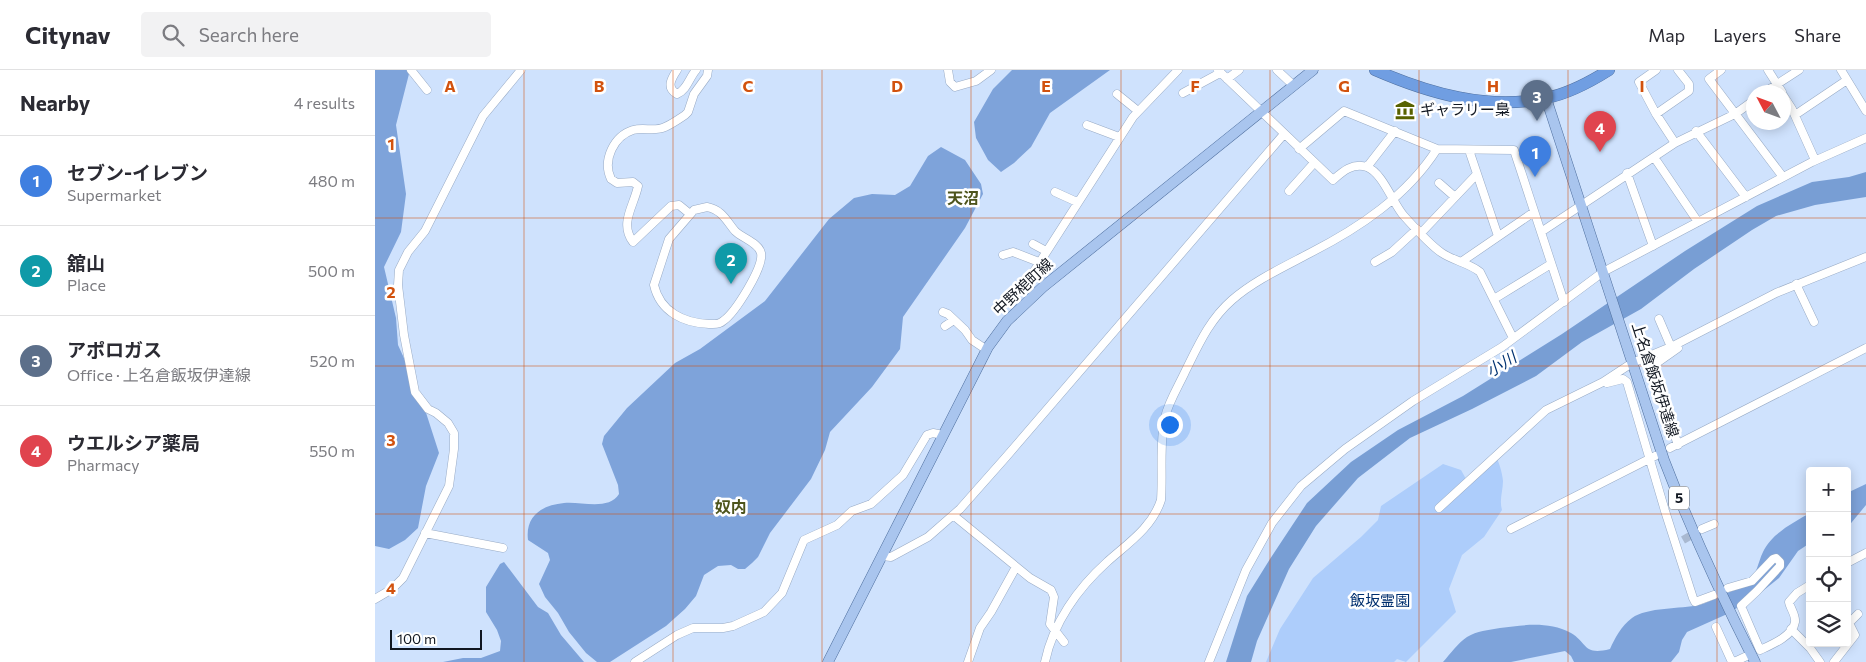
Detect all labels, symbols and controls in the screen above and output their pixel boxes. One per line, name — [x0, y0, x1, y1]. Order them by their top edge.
search box — [141, 12, 491, 57]
text: Citynav — [25, 20, 111, 49]
icon: search — [159, 21, 187, 49]
text: Search here — [199, 23, 299, 46]
text: Map — [1648, 24, 1685, 46]
text: Layers — [1713, 24, 1766, 46]
text: Share — [1794, 24, 1841, 46]
text: A — [444, 76, 456, 95]
text: B — [594, 76, 605, 95]
text: C — [743, 76, 754, 95]
text: D — [891, 76, 903, 95]
text: E — [1041, 76, 1051, 95]
text: F — [1190, 76, 1200, 95]
text: G — [1338, 76, 1350, 95]
text: H — [1487, 76, 1499, 95]
text: I — [1639, 76, 1645, 95]
pin: 3 — [1521, 80, 1553, 121]
north arrow — [1746, 85, 1791, 130]
text: Nearby — [20, 90, 90, 115]
text: 4 results — [294, 93, 355, 112]
museum icon: ギャラリー梟 — [1394, 99, 1416, 121]
place label: ギャラリー梟 — [1420, 100, 1510, 118]
pin: 4 — [1584, 111, 1616, 152]
text: 1 — [387, 134, 395, 153]
pin: 1 — [1519, 136, 1551, 177]
text: セブン-イレブン — [67, 161, 208, 184]
text: 1 — [32, 171, 40, 190]
text: 480 m — [308, 171, 355, 190]
text: Supermarket — [67, 185, 162, 204]
district label: 天沼 — [947, 188, 979, 207]
pin: 2 — [715, 243, 747, 284]
text: 舘山 — [67, 251, 105, 274]
street label: 中野梍町線 — [989, 254, 1056, 318]
text: 2 — [31, 261, 41, 280]
text: 500 m — [308, 261, 355, 280]
text: Place — [67, 275, 106, 294]
text: 2 — [386, 282, 396, 301]
street label: 上名倉飯坂伊達線 — [1629, 320, 1683, 440]
text: アポロガス — [67, 338, 162, 361]
water label: 小川 — [1482, 346, 1521, 380]
text: 3 — [31, 351, 41, 370]
text: 520 m — [310, 351, 355, 370]
text: Office · 上名倉飯坂伊達線 — [67, 365, 251, 384]
your location — [1157, 412, 1183, 438]
text: 3 — [386, 430, 396, 449]
text: ウエルシア薬局 — [67, 431, 200, 454]
text: 4 — [31, 441, 41, 460]
text: 550 m — [309, 441, 355, 460]
text: Pharmacy — [67, 455, 140, 474]
map controls — [1806, 467, 1851, 647]
button: + — [1806, 467, 1851, 512]
road number: 5 — [1669, 486, 1689, 509]
district label: 奴内 — [715, 497, 747, 516]
button: − — [1806, 512, 1851, 557]
button: locate — [1806, 557, 1851, 602]
text: 4 — [386, 578, 396, 597]
park label: 飯坂霊園 — [1350, 591, 1410, 609]
button: layers — [1806, 602, 1851, 647]
scale bar — [390, 627, 483, 650]
text: 100 m — [397, 630, 436, 647]

